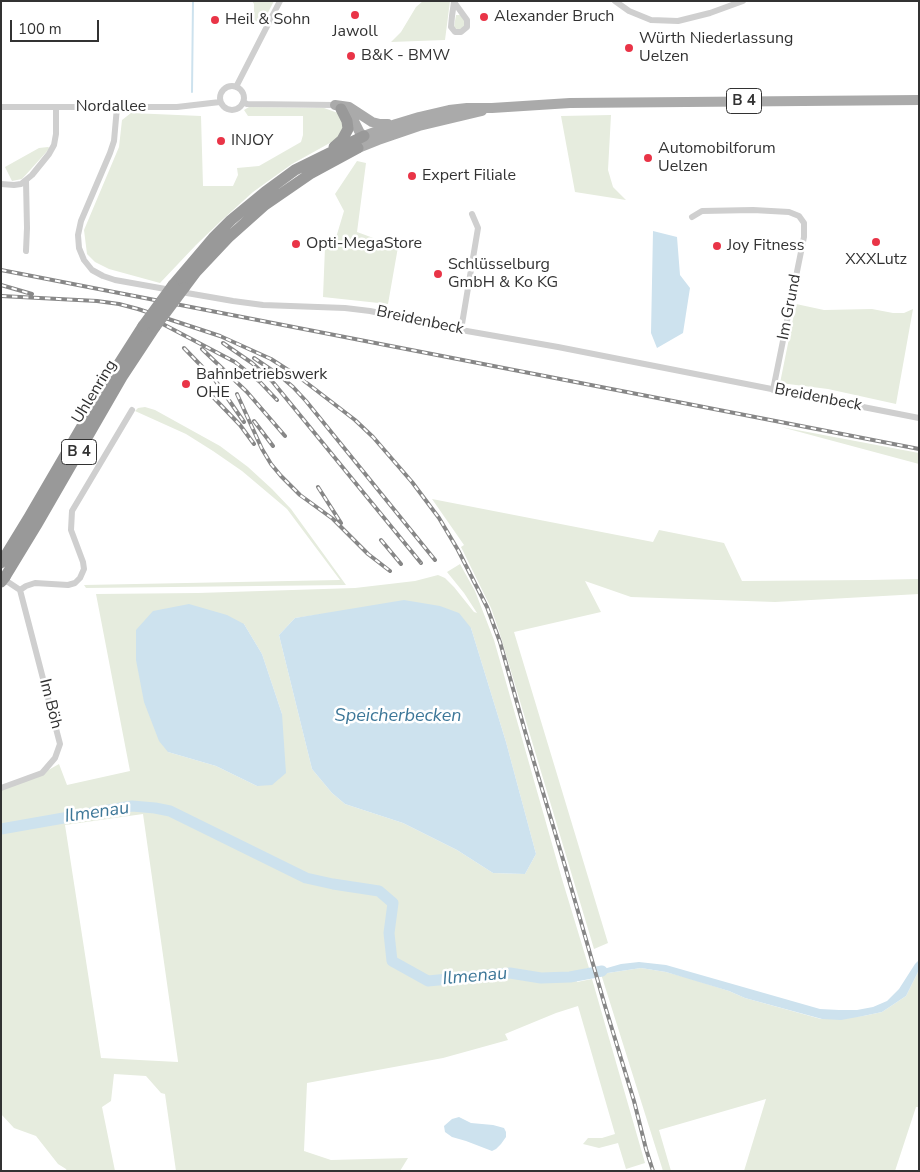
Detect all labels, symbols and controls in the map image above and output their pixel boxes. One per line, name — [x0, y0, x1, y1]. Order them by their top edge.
place label: Alexander Bruch — [494, 7, 614, 27]
marker: Jawoll — [349, 9, 361, 21]
scale bar — [12, 10, 101, 42]
place label: Heil & Sohn — [225, 10, 310, 30]
marker: Alexander Bruch — [478, 11, 490, 23]
marker: Heil & Sohn — [209, 14, 221, 26]
text: 100 m — [18, 19, 62, 39]
place label: Jawoll — [332, 22, 378, 42]
place label: Würth Niederlassung Uelzen — [639, 29, 793, 67]
marker: Würth Niederlassung Uelzen — [623, 42, 635, 54]
place label: B&K - BMW — [361, 46, 450, 66]
marker: B&K - BMW — [345, 50, 357, 62]
road number: B 4 — [726, 88, 762, 114]
street label: Nordallee — [76, 97, 146, 117]
place label: INJOY — [231, 131, 273, 151]
marker: INJOY — [215, 135, 227, 147]
place label: Automobilforum Uelzen — [658, 139, 776, 177]
marker: Automobilforum Uelzen — [642, 152, 654, 164]
place label: Expert Filiale — [422, 166, 516, 186]
marker: Expert Filiale — [406, 170, 418, 182]
place label: Opti-MegaStore — [306, 234, 422, 254]
place label: Joy Fitness — [727, 236, 804, 256]
marker: XXXLutz — [870, 236, 882, 248]
marker: Opti-MegaStore — [290, 238, 302, 250]
marker: Joy Fitness — [711, 240, 723, 252]
place label: XXXLutz — [845, 250, 907, 270]
place label: Schlüsselburg GmbH & Ko KG — [448, 255, 558, 293]
marker: Schlüsselburg GmbH & Ko KG — [432, 268, 444, 280]
street label: Im Grund — [774, 272, 806, 342]
street label: Breidenbeck — [375, 302, 465, 340]
street label: Uhlenring — [69, 357, 121, 427]
place label: Bahnbetriebswerk OHE — [196, 365, 327, 403]
marker: Bahnbetriebswerk OHE — [180, 378, 192, 390]
street label: Breidenbeck — [773, 380, 863, 416]
road number: B 4 — [62, 440, 96, 464]
street label: Im Böh — [35, 677, 65, 731]
water label: Speicherbecken — [335, 706, 461, 728]
water label: Ilmenau — [63, 798, 131, 828]
water label: Ilmenau — [442, 963, 508, 991]

